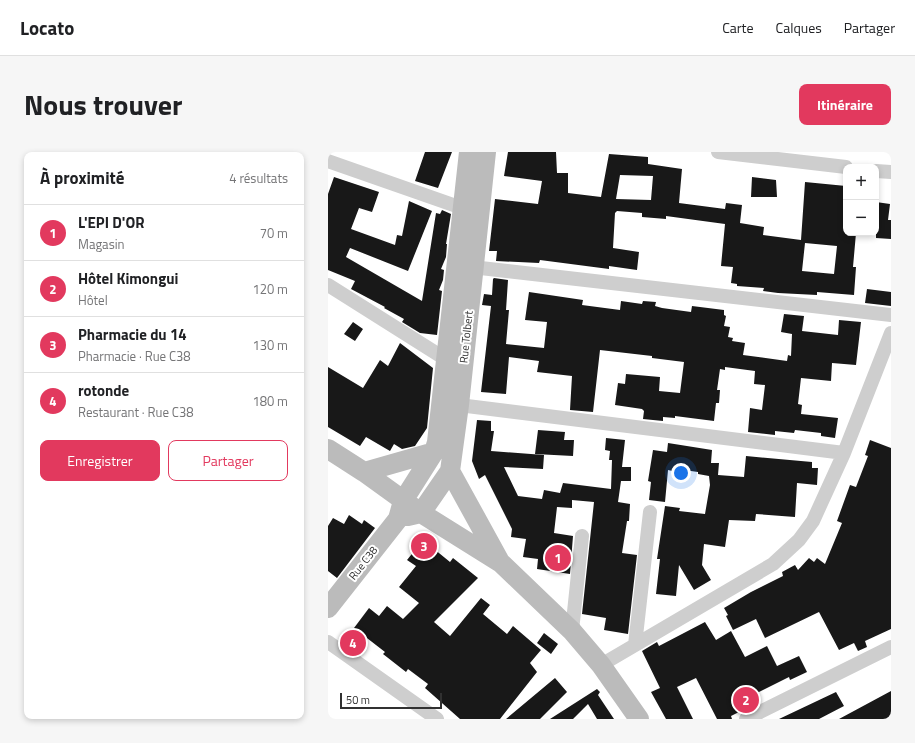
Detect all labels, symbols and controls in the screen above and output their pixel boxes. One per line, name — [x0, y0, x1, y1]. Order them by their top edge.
text: Locato — [20, 13, 74, 42]
text: Carte — [722, 17, 754, 38]
text: Calques — [776, 17, 822, 38]
text: Partager — [844, 17, 895, 38]
text: Nous trouver — [24, 83, 182, 126]
button: Itinéraire — [799, 84, 891, 125]
map controls — [843, 164, 879, 236]
button: + — [843, 164, 879, 200]
text: À proximité — [40, 165, 124, 191]
text: 4 résultats — [229, 168, 288, 188]
button: − — [843, 200, 879, 236]
text: L'EPI D'OR — [78, 211, 145, 234]
text: 1 — [49, 223, 57, 243]
text: 70 m — [260, 223, 288, 243]
text: Magasin — [78, 234, 125, 254]
text: Hôtel Kimongui — [78, 267, 178, 290]
text: 2 — [49, 279, 57, 299]
text: 120 m — [252, 279, 288, 299]
text: Hôtel — [78, 290, 108, 310]
street label: Rue Tolbert — [455, 310, 477, 364]
text: Pharmacie du 14 — [78, 323, 187, 346]
text: 3 — [49, 335, 57, 355]
text: 130 m — [252, 335, 288, 355]
text: Pharmacie · Rue C38 — [78, 346, 191, 366]
text: rotonde — [78, 379, 129, 402]
text: 4 — [49, 391, 57, 411]
text: 180 m — [252, 391, 288, 411]
text: Restaurant · Rue C38 — [78, 402, 193, 422]
button: Enregistrer — [40, 440, 160, 481]
button: Partager — [168, 440, 288, 481]
your location — [671, 463, 691, 483]
pin: 3 — [411, 531, 437, 561]
street label: Rue C38 — [345, 543, 381, 583]
pin: 1 — [545, 543, 571, 573]
pin: 4 — [340, 628, 366, 658]
pin: 2 — [733, 685, 759, 715]
scale bar — [340, 691, 442, 710]
text: 50 m — [346, 692, 370, 708]

